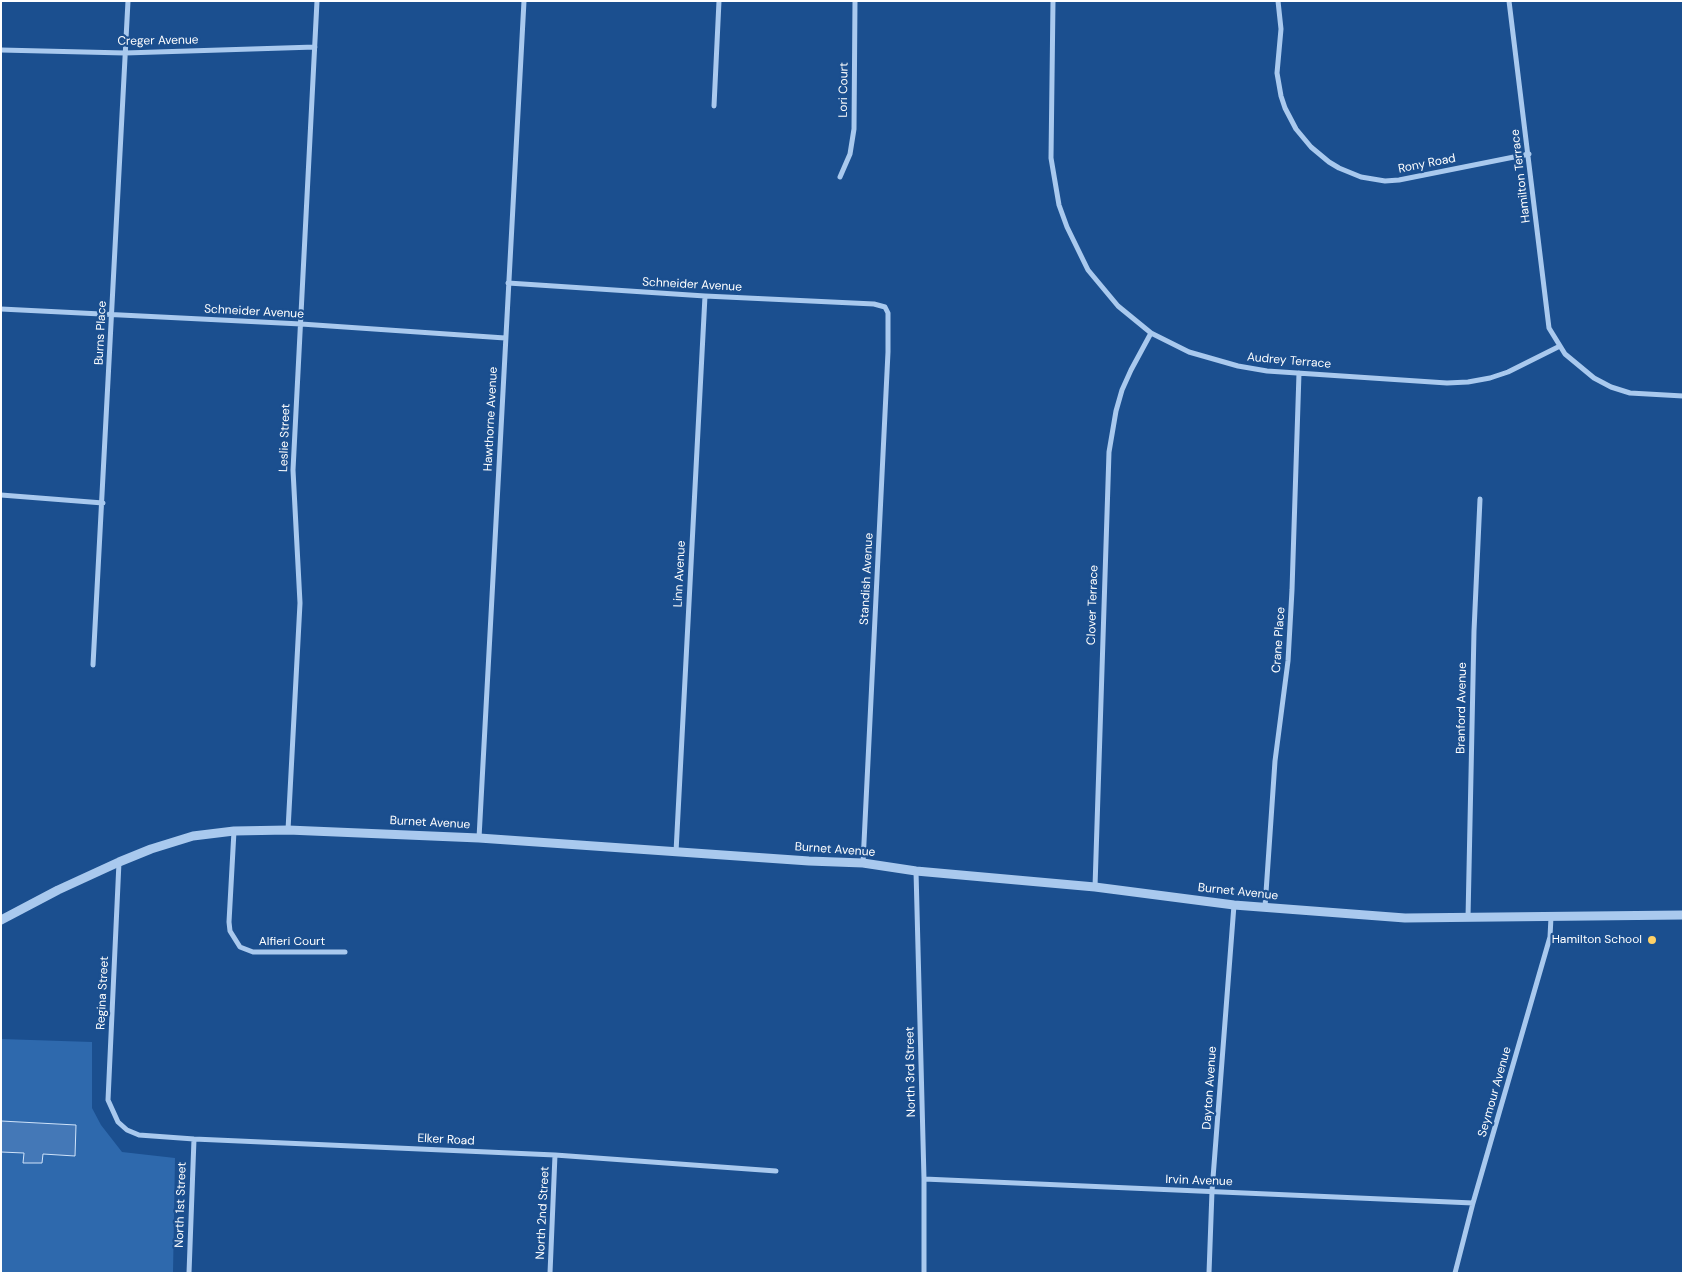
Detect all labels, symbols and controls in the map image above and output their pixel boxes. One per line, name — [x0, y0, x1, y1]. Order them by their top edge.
street label: Creger Avenue — [117, 33, 199, 49]
street label: Lori Court — [836, 62, 852, 118]
street label: Hamilton Terrace — [1508, 128, 1534, 224]
street label: Rony Road — [1397, 151, 1457, 177]
street label: Schneider Avenue — [642, 275, 742, 295]
street label: Burns Place — [92, 300, 110, 366]
street label: Schneider Avenue — [204, 302, 304, 322]
street label: Audrey Terrace — [1246, 350, 1332, 372]
street label: Hawthorne Avenue — [481, 366, 501, 472]
street label: Leslie Street — [277, 404, 293, 472]
street label: Standish Avenue — [857, 532, 877, 626]
street label: Linn Avenue — [671, 540, 689, 608]
street label: Clover Terrace — [1084, 565, 1102, 645]
street label: Crane Place — [1270, 606, 1288, 674]
street label: Branford Avenue — [1454, 662, 1470, 754]
street label: Burnet Avenue — [389, 814, 471, 832]
street label: Burnet Avenue — [794, 840, 876, 860]
street label: Burnet Avenue — [1197, 881, 1279, 903]
place label: Hamilton School — [1552, 933, 1642, 947]
marker: Hamilton School — [1646, 934, 1658, 946]
street label: Alfieri Court — [259, 935, 325, 949]
street label: Regina Street — [94, 956, 112, 1030]
street label: North 3rd Street — [903, 1027, 919, 1117]
street label: Seymour Avenue — [1475, 1045, 1515, 1139]
street label: Dayton Avenue — [1200, 1046, 1220, 1130]
street label: Elker Road — [417, 1131, 475, 1149]
street label: North 1st Street — [172, 1162, 190, 1248]
street label: North 2nd Street — [533, 1166, 553, 1260]
street label: Irvin Avenue — [1165, 1173, 1233, 1189]

